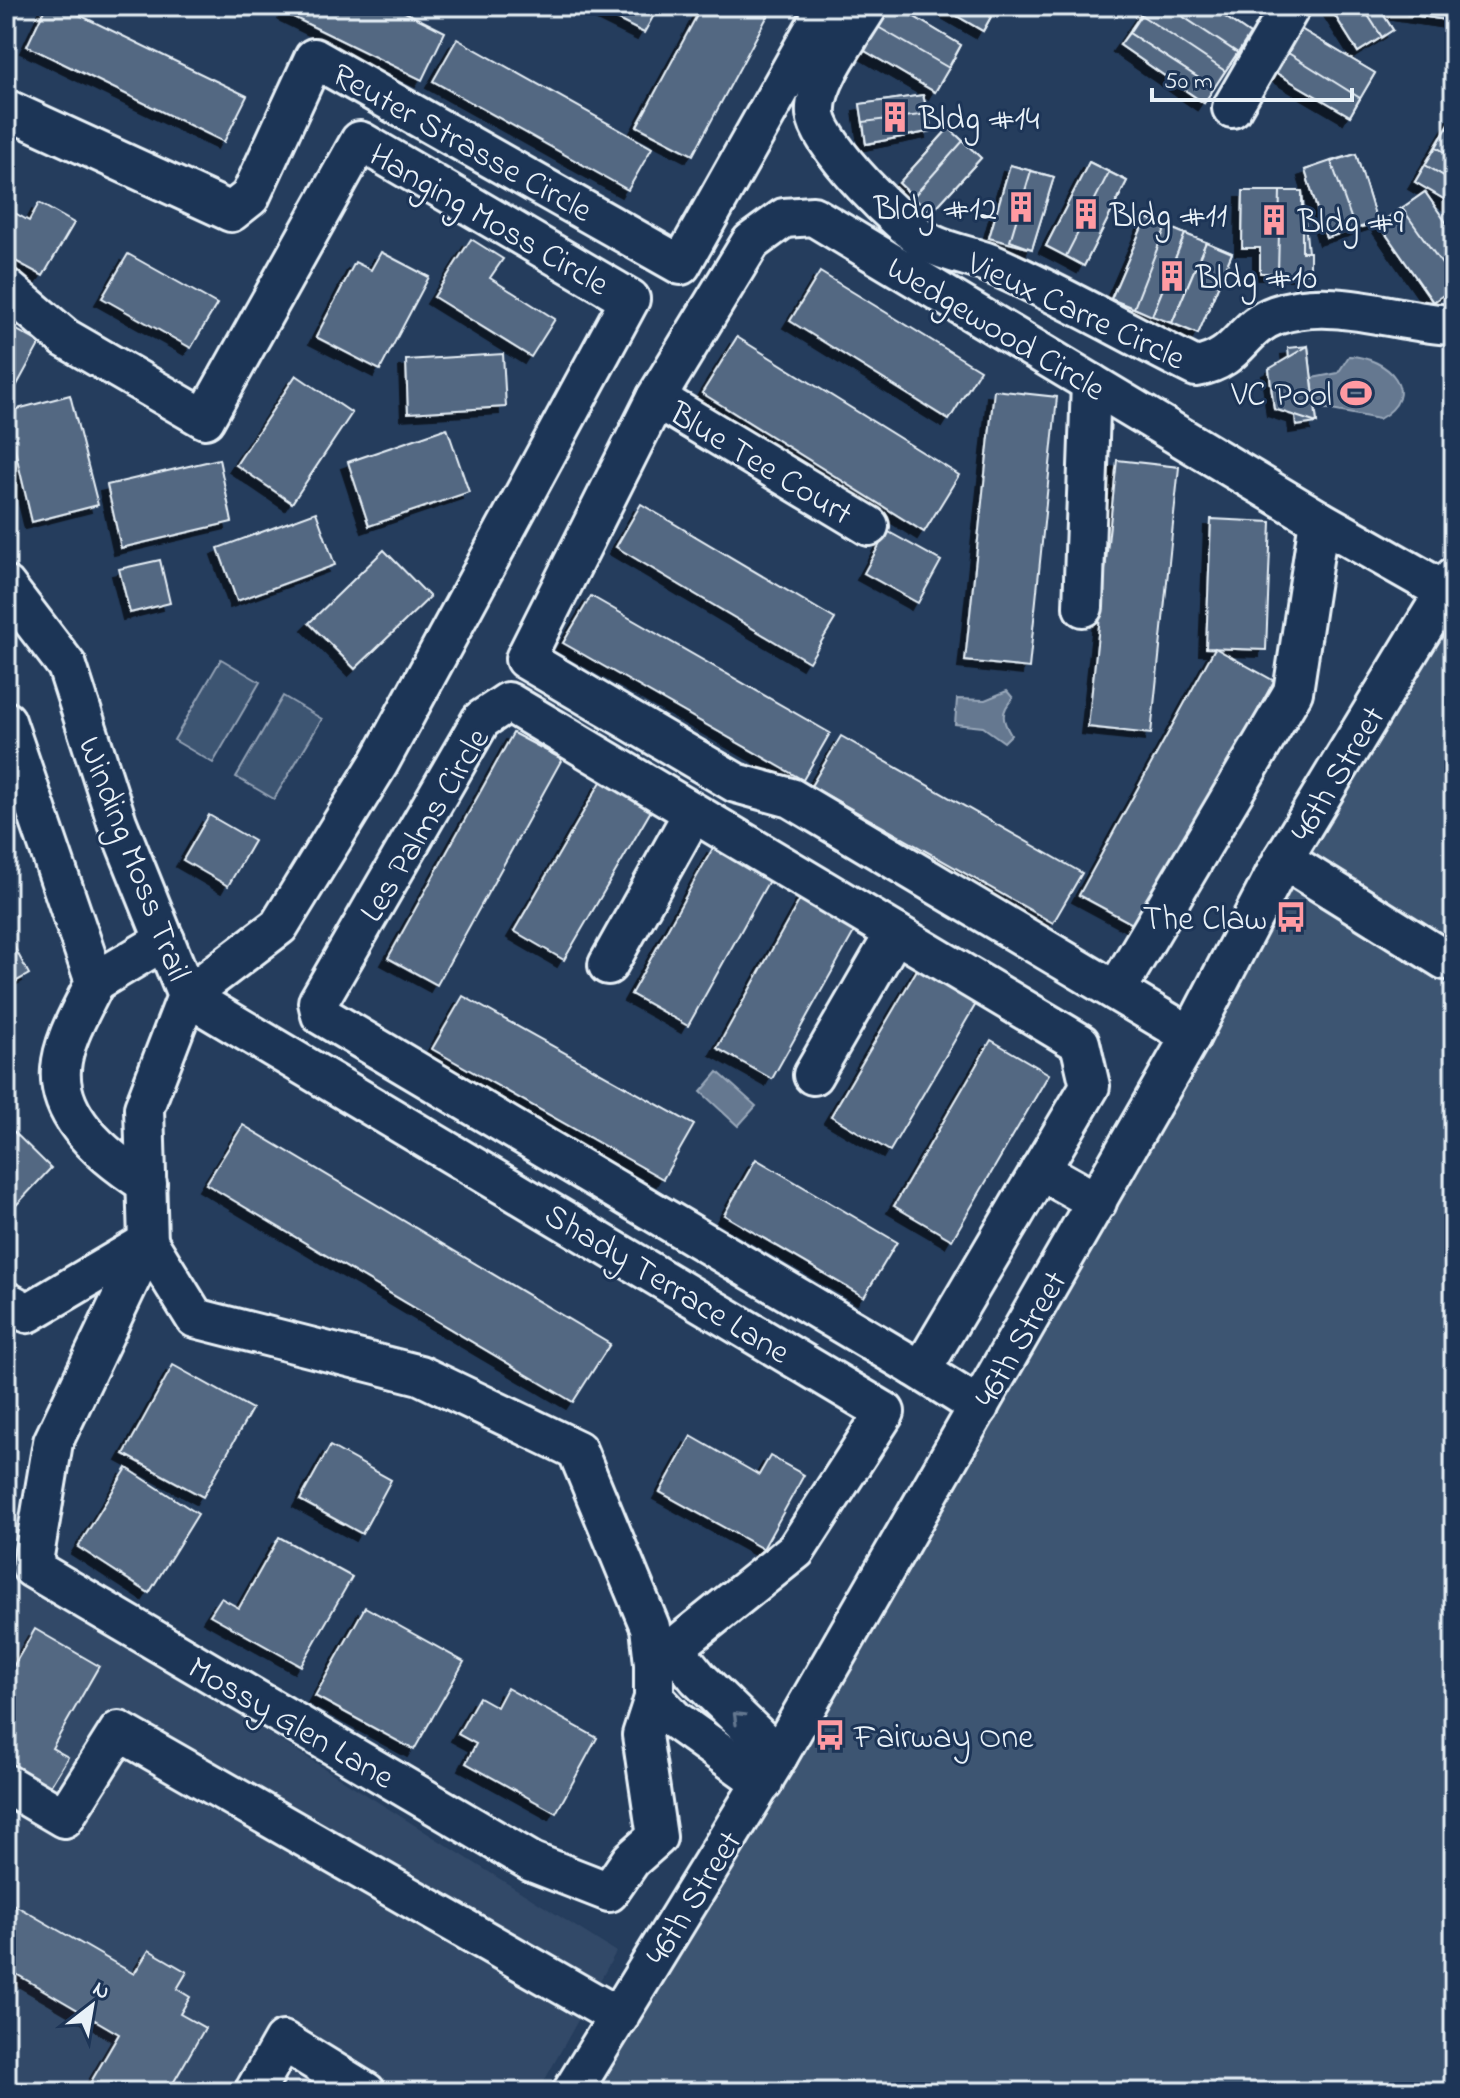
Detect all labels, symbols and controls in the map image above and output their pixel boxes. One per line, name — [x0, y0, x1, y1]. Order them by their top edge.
street label: Reuter Strasse Circle — [322, 52, 601, 237]
scale bar — [1152, 52, 1352, 102]
text: 50 m — [1164, 65, 1213, 100]
place label: Bldg #14 — [918, 96, 1039, 146]
building icon: Bldg #14 — [878, 100, 912, 134]
street label: Hanging Moss Circle — [359, 132, 618, 311]
place label: Bldg #12 — [873, 186, 997, 236]
building icon: Bldg #12 — [1004, 190, 1038, 224]
place label: Bldg #11 — [1109, 193, 1227, 243]
building icon: Bldg #11 — [1069, 197, 1103, 231]
place label: Bldg #9 — [1297, 199, 1404, 249]
building icon: Bldg #9 — [1257, 203, 1291, 237]
street label: Vieux Carre Circle — [957, 240, 1193, 385]
street label: Wedgewood Circle — [876, 245, 1115, 416]
place label: Bldg #10 — [1195, 255, 1317, 305]
building icon: Bldg #10 — [1155, 259, 1189, 293]
place label: VC Pool — [1230, 372, 1332, 422]
sports icon: VC Pool — [1339, 376, 1373, 410]
street label: Blue Tee Court — [658, 391, 861, 540]
street label: 46th Street — [1279, 698, 1400, 853]
street label: Les Palms Circle — [349, 719, 505, 933]
street label: Winding Moss Trail — [63, 730, 202, 989]
place label: The Claw — [1143, 896, 1267, 946]
bus stop icon: The Claw — [1274, 900, 1308, 934]
street label: Shady Terrace Lane — [534, 1192, 799, 1379]
street label: 46th Street — [963, 1262, 1082, 1418]
street label: Mossy Glen Lane — [178, 1645, 403, 1804]
one-way arrow — [733, 1712, 747, 1727]
place label: Fairway One — [853, 1714, 1034, 1764]
bus stop icon: Fairway One — [813, 1718, 847, 1752]
street label: 46th Street — [634, 1822, 757, 1976]
north arrow — [52, 1966, 132, 2046]
text: N — [86, 1974, 115, 2009]

